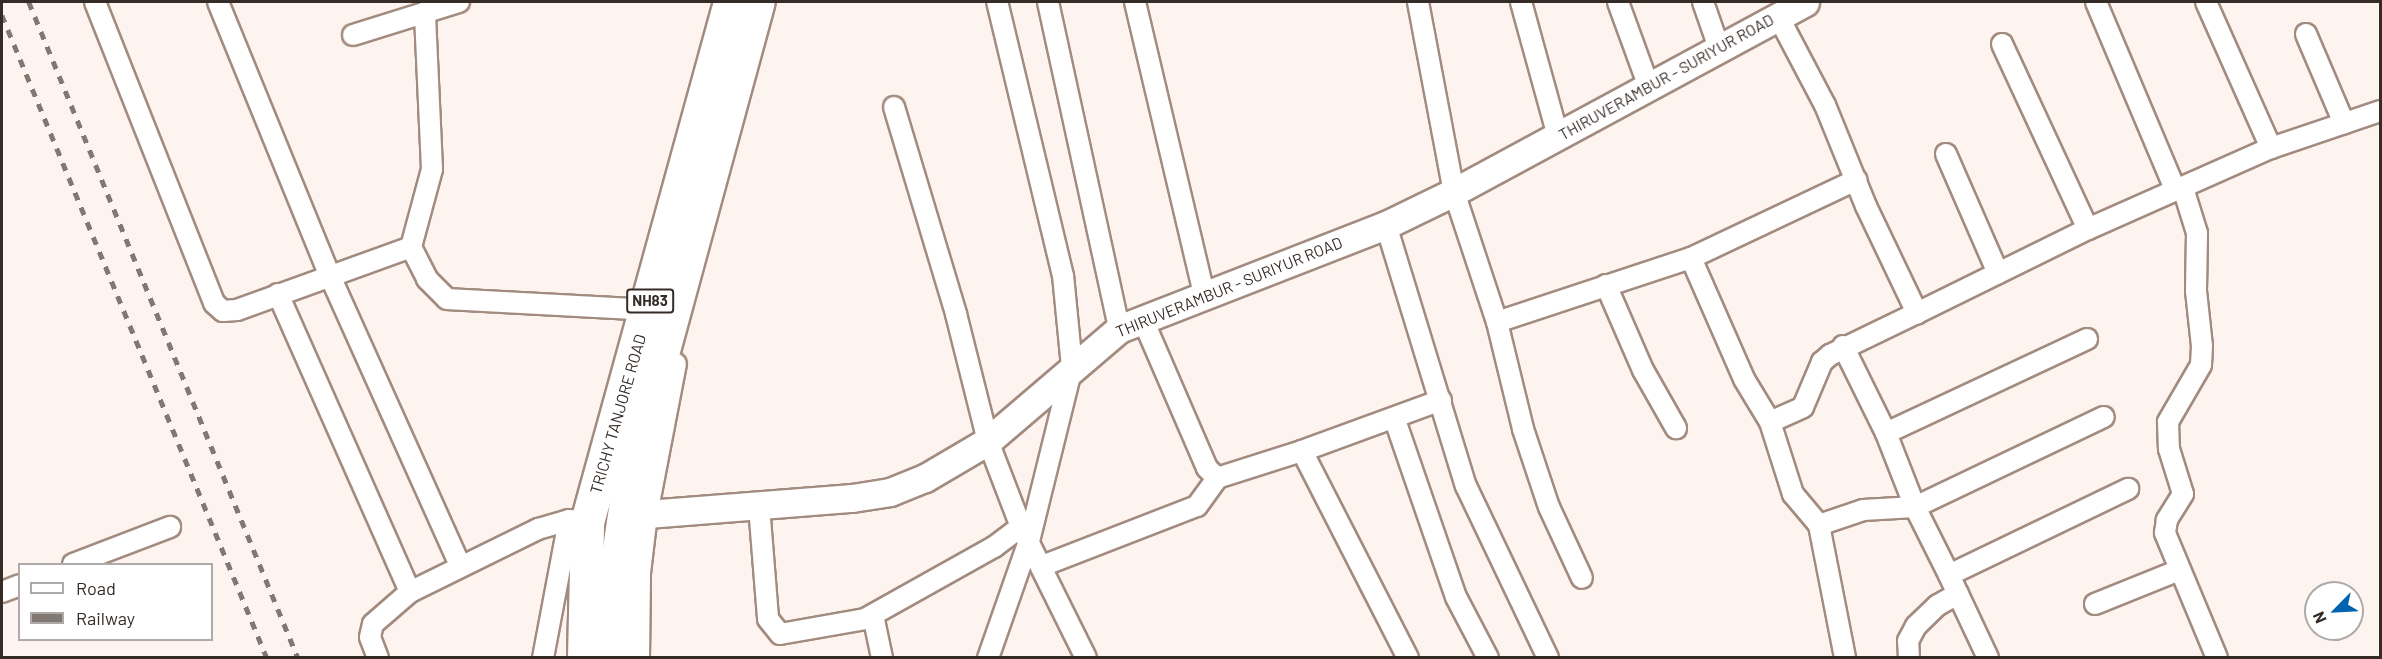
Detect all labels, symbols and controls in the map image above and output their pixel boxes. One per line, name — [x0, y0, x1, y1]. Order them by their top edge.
street label: THIRUVERAMBUR - SURIYUR ROAD — [1555, 10, 1777, 144]
street label: THIRUVERAMBUR - SURIYUR ROAD — [1113, 233, 1345, 341]
road number: NH83 — [626, 289, 674, 313]
street label: TRICHY TANJORE ROAD — [586, 332, 650, 496]
legend — [18, 563, 213, 641]
text: Road — [76, 577, 116, 599]
north arrow — [2304, 581, 2364, 641]
text: Railway — [76, 607, 135, 629]
text: N — [2308, 609, 2330, 626]

